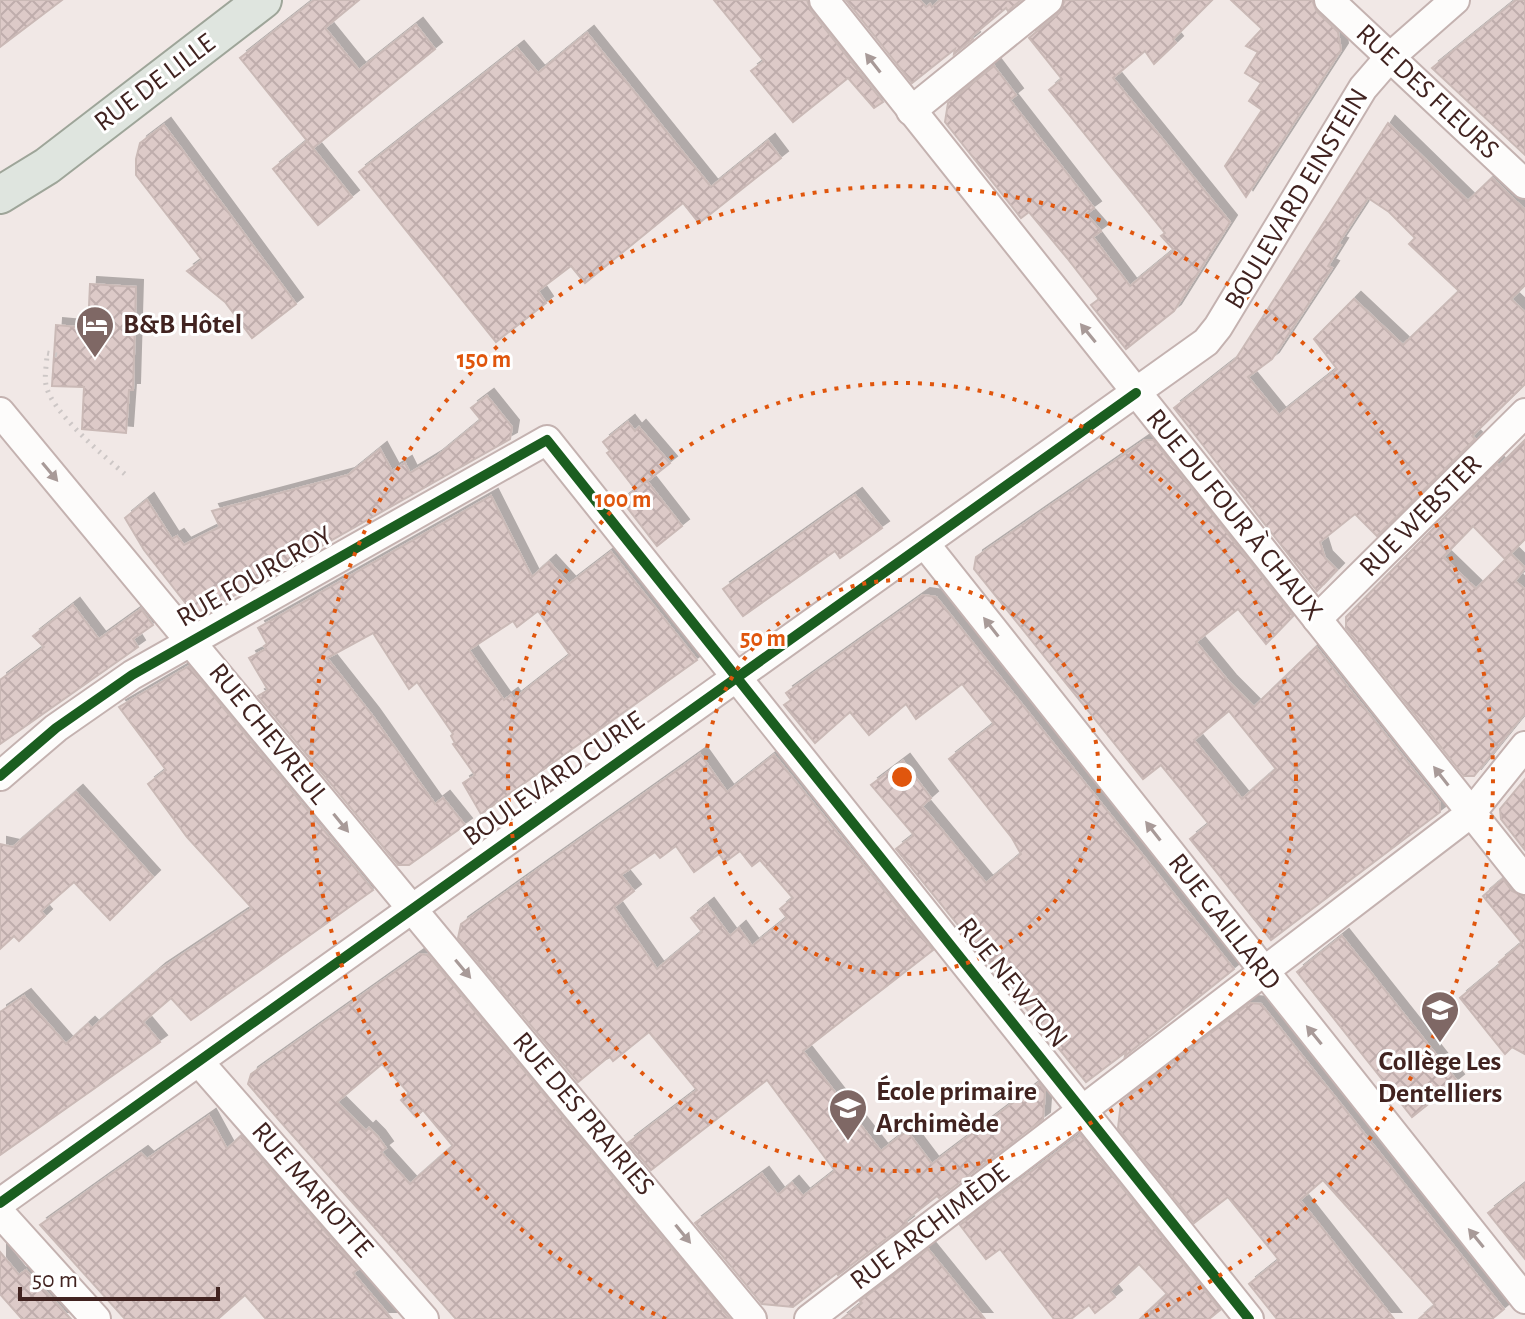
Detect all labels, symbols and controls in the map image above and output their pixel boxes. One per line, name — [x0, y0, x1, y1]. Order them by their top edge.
street label: RUE DES FLEURS — [1350, 19, 1504, 165]
street label: RUE DE LILLE — [90, 29, 220, 137]
one-way arrow — [866, 53, 882, 73]
street label: BOULEVARD EINSTEIN — [1220, 84, 1374, 314]
hotel icon: B&B Hôtel — [74, 304, 116, 359]
place label: B&B Hôtel — [123, 311, 242, 339]
one-way arrow — [1079, 322, 1096, 343]
text: 150 m — [457, 348, 511, 372]
street label: RUE DU FOUR À CHAUX — [1140, 402, 1330, 626]
street label: RUE WEBSTER — [1355, 450, 1487, 582]
one-way arrow — [41, 462, 58, 482]
text: 100 m — [595, 488, 651, 512]
street label: RUE FOURCROY — [172, 521, 338, 633]
one-way arrow — [984, 617, 1000, 637]
text: 50 m — [740, 627, 786, 651]
street label: RUE CHEVREUL — [203, 658, 333, 810]
street label: BOULEVARD CURIE — [458, 706, 650, 852]
centre of rings — [888, 763, 916, 791]
one-way arrow — [1433, 766, 1450, 786]
one-way arrow — [332, 813, 349, 833]
one-way arrow — [1145, 821, 1161, 841]
street label: RUE GAILLARD — [1162, 849, 1286, 995]
street label: RUE NEWTON — [951, 913, 1073, 1053]
one-way arrow — [454, 959, 471, 979]
school or university icon: Collège Les Dentelliers — [1419, 989, 1461, 1044]
one-way arrow — [1306, 1025, 1323, 1045]
street label: RUE DES PRAIRIES — [507, 1027, 659, 1201]
place label: Collège Les Dentelliers — [1378, 1048, 1502, 1108]
place label: École primaire Archimède — [876, 1075, 1037, 1138]
school or university icon: École primaire Archimède — [827, 1087, 869, 1142]
street label: RUE MARIOTTE — [246, 1117, 378, 1263]
street label: RUE ARCHIMÈDE — [844, 1156, 1014, 1295]
one-way arrow — [674, 1224, 690, 1244]
one-way arrow — [1469, 1228, 1485, 1248]
scale bar — [20, 1251, 218, 1301]
text: 50 m — [32, 1268, 78, 1292]

